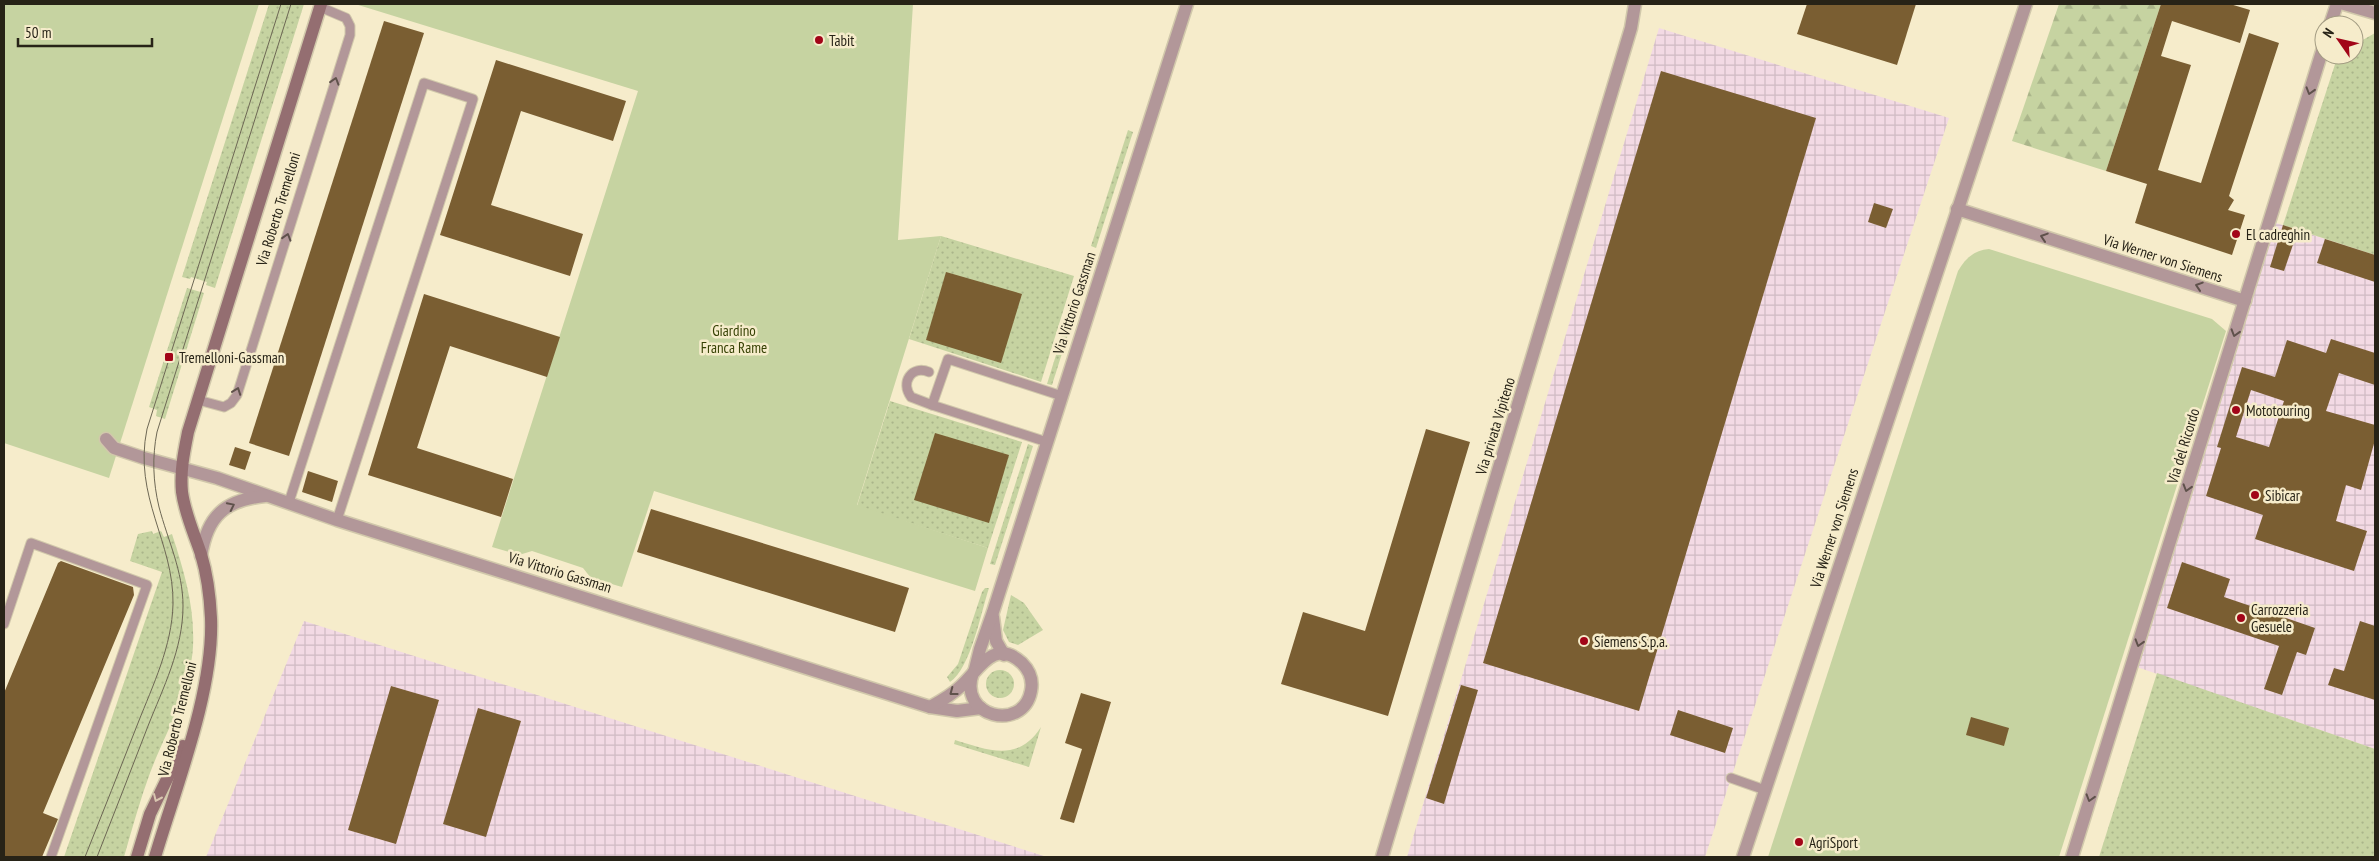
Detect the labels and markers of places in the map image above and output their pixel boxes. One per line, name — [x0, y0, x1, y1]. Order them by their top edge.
place label: Tabit — [829, 31, 854, 50]
marker: Tabit — [813, 34, 825, 46]
place label: El cadreghin — [2246, 225, 2310, 244]
marker: El cadreghin — [2230, 228, 2242, 240]
place label: Tremelloni-Gassman — [179, 348, 284, 367]
marker: Tremelloni-Gassman — [163, 351, 175, 363]
place label: Mototouring — [2246, 401, 2310, 420]
marker: Mototouring — [2230, 404, 2242, 416]
place label: Sibicar — [2265, 486, 2301, 505]
marker: Sibicar — [2249, 489, 2261, 501]
place label: Carrozzeria Gesuele — [2251, 600, 2308, 636]
marker: Carrozzeria Gesuele — [2235, 612, 2247, 624]
place label: Siemens S.p.a. — [1594, 632, 1668, 651]
marker: Siemens S.p.a. — [1578, 635, 1590, 647]
place label: AgriSport — [1809, 833, 1858, 852]
marker: AgriSport — [1793, 836, 1805, 848]

